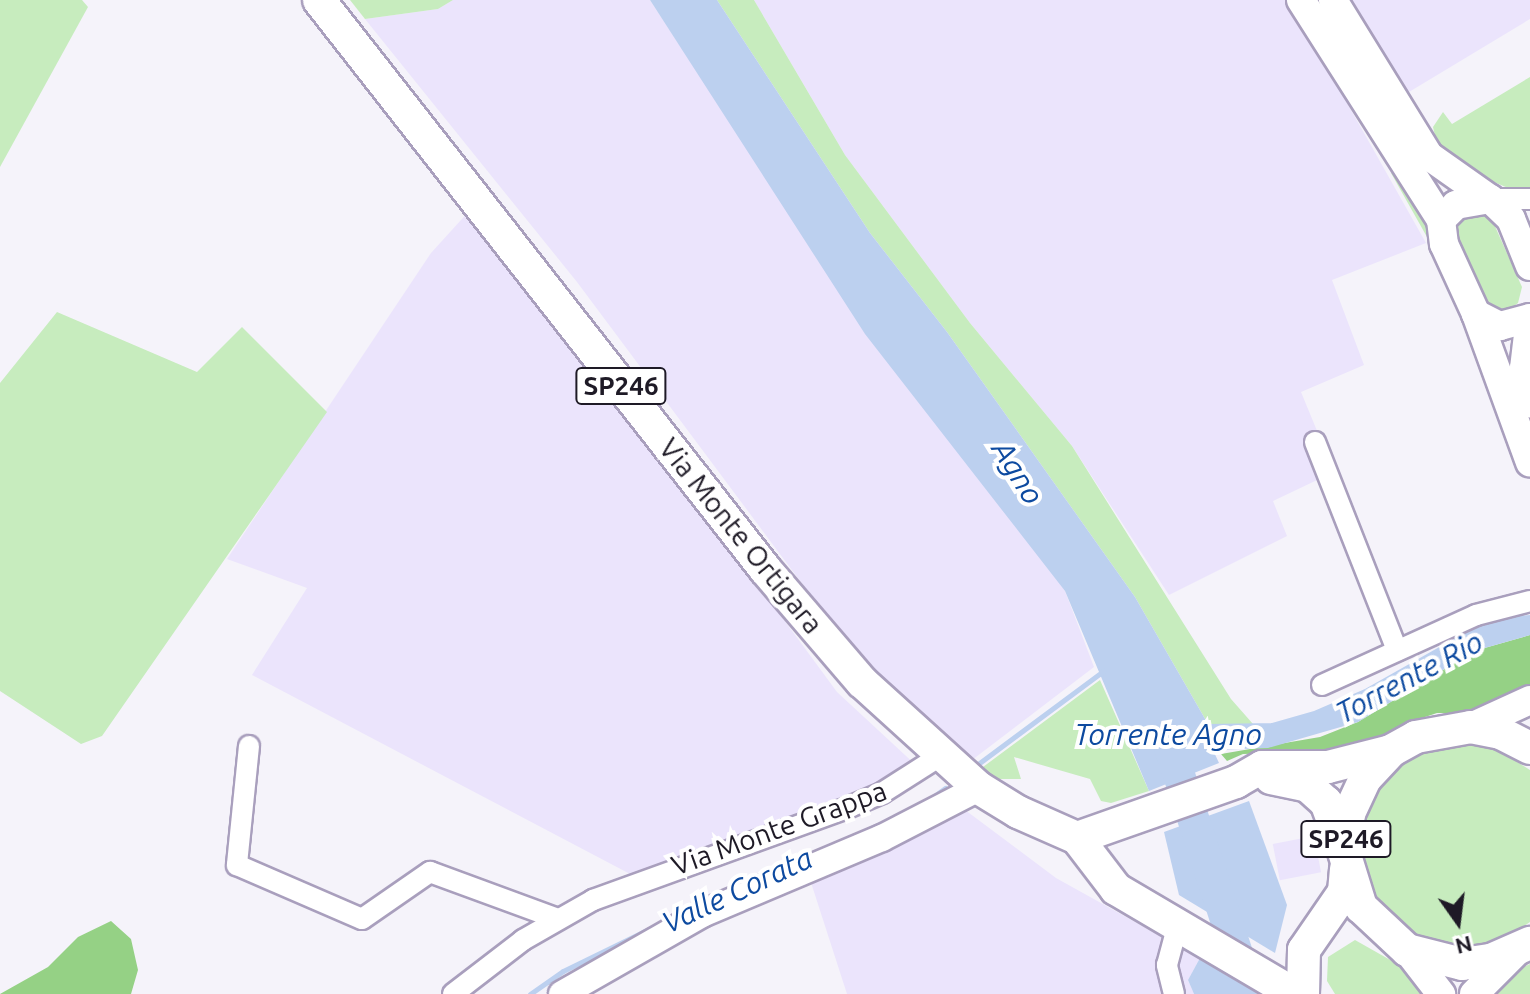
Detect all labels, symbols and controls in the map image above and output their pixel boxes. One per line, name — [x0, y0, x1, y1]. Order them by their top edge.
road number: SP246 — [575, 364, 667, 408]
street label: Via Monte Ortigara — [652, 432, 830, 640]
water label: Agno — [985, 433, 1051, 511]
water label: Torrente Rio — [1329, 623, 1489, 731]
water label: Torrente Agno — [1074, 716, 1262, 752]
street label: Via Monte Grappa — [667, 773, 891, 883]
road number: SP246 — [1300, 817, 1392, 861]
water label: Valle Corata — [656, 840, 818, 940]
north arrow — [1418, 882, 1498, 962]
text: N — [1453, 932, 1475, 960]

